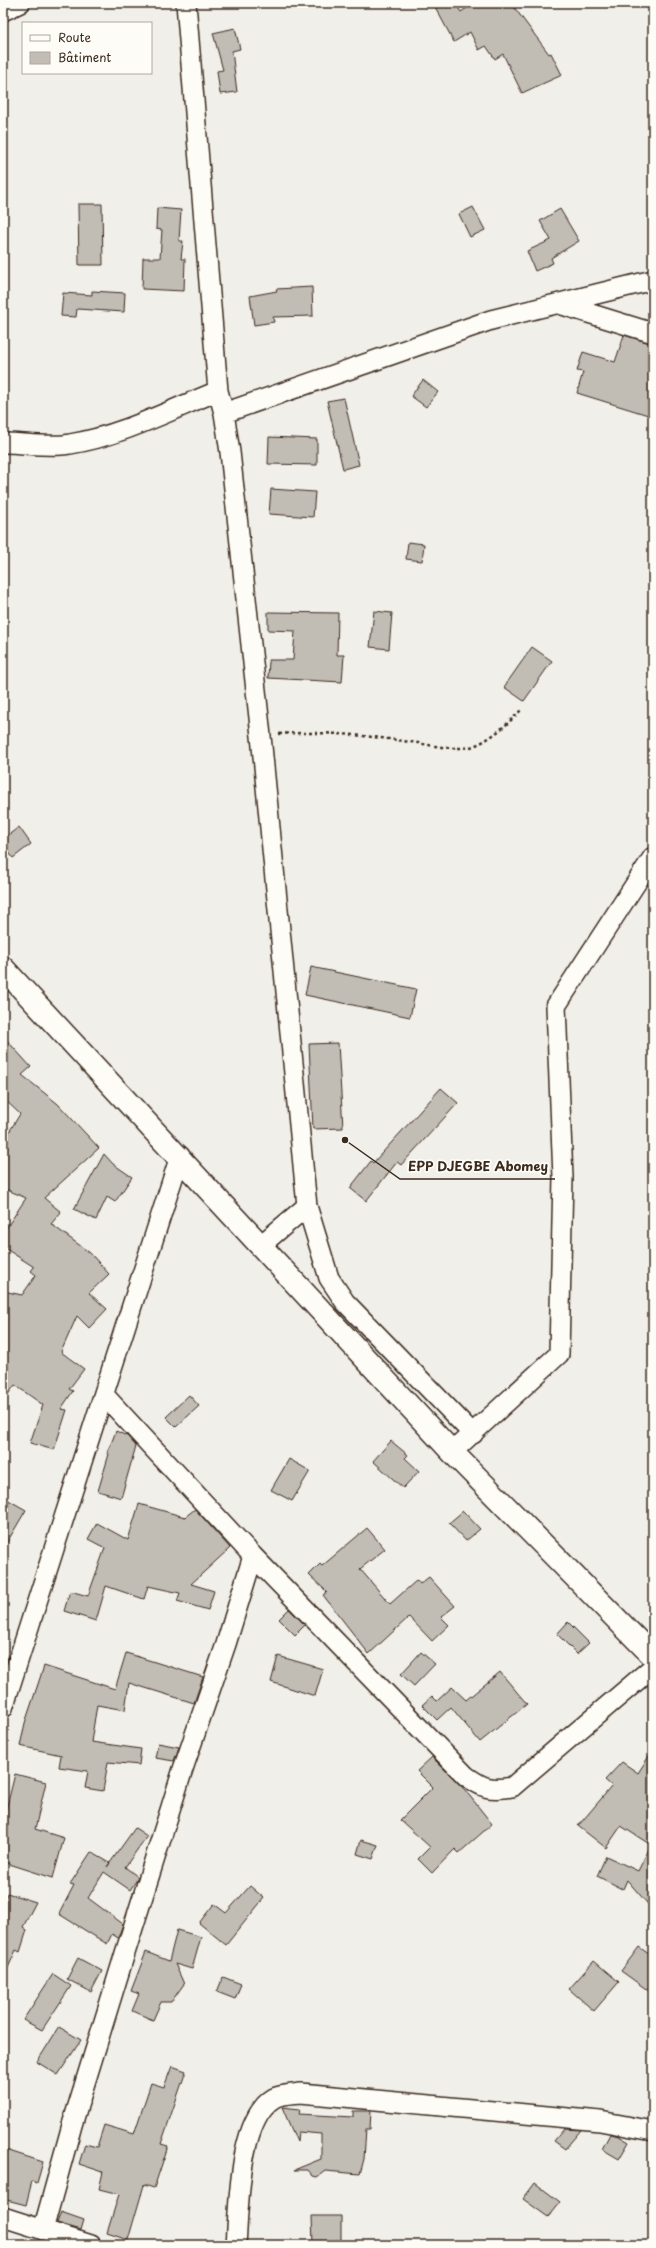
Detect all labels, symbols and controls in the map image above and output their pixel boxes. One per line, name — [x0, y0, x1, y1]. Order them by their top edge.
legend — [22, 22, 152, 74]
text: Route — [58, 28, 91, 46]
text: Bâtiment — [58, 48, 111, 66]
callout: EPP DJEGBE Abomey — [400, 1154, 555, 1179]
text: EPP DJEGBE Abomey — [408, 1156, 548, 1175]

